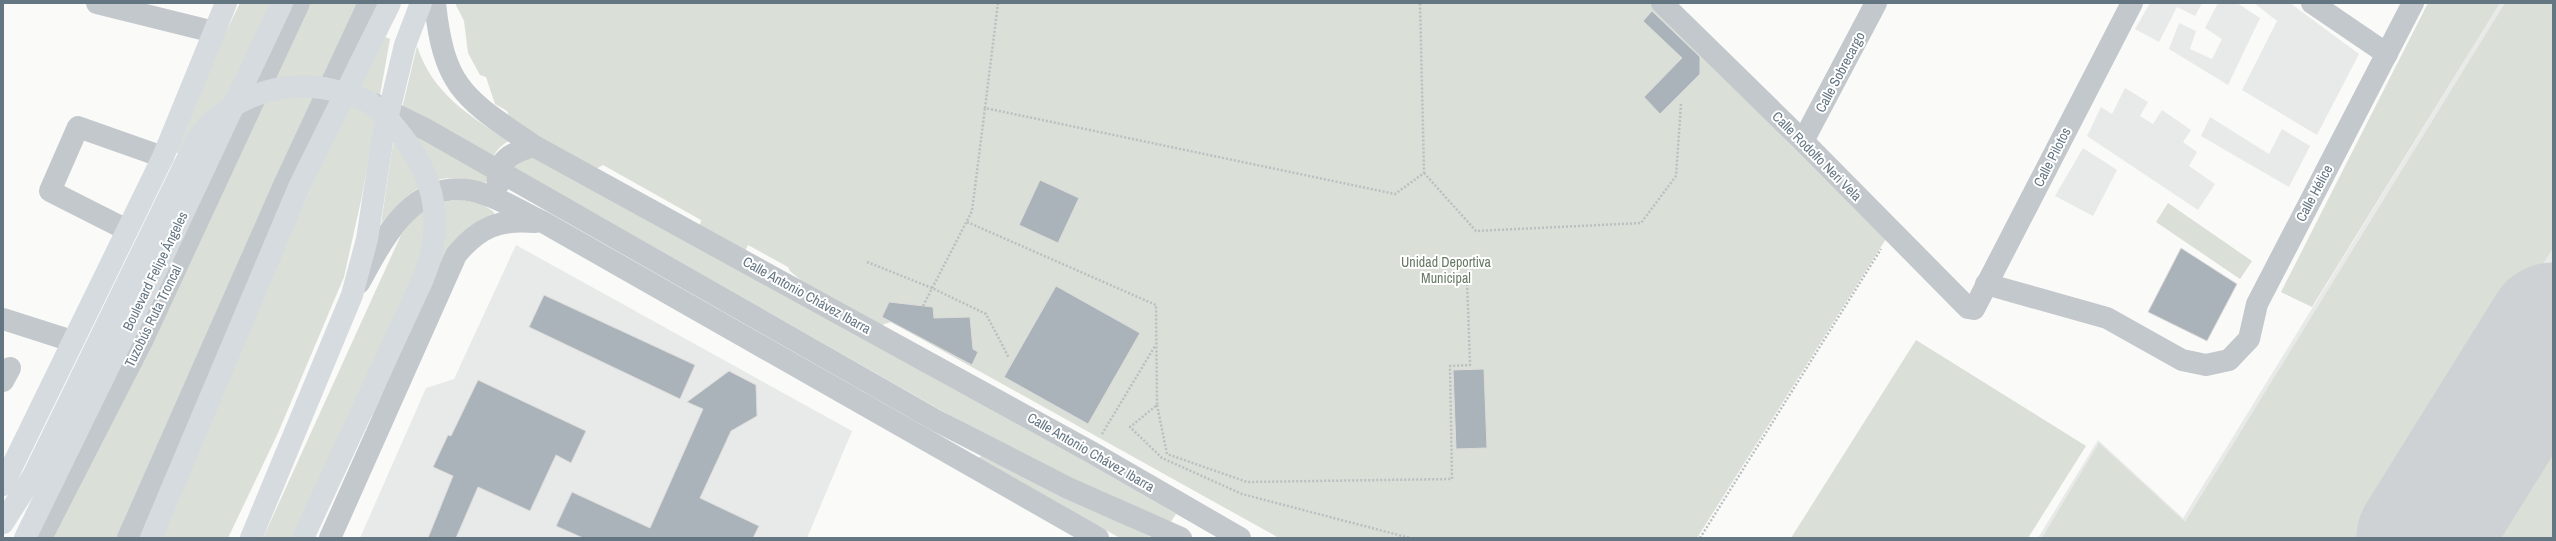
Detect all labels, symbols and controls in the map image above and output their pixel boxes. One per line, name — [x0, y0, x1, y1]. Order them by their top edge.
street label: Calle Sobrecargo — [1811, 29, 1869, 115]
street label: Calle Rodolfo Neri Vela — [1768, 107, 1866, 205]
street label: Calle Pilotos — [2029, 124, 2075, 190]
street label: Calle Hélice — [2292, 161, 2336, 225]
street label: Boulevard Felipe Ángeles — [118, 208, 192, 333]
street label: Calle Antonio Chávez Ibarra — [740, 252, 875, 338]
park label: Unidad Deportiva Municipal — [1401, 253, 1492, 287]
street label: Tuzobús Ruta Troncal — [121, 262, 185, 370]
street label: Calle Antonio Chávez Ibarra — [1024, 408, 1158, 496]

